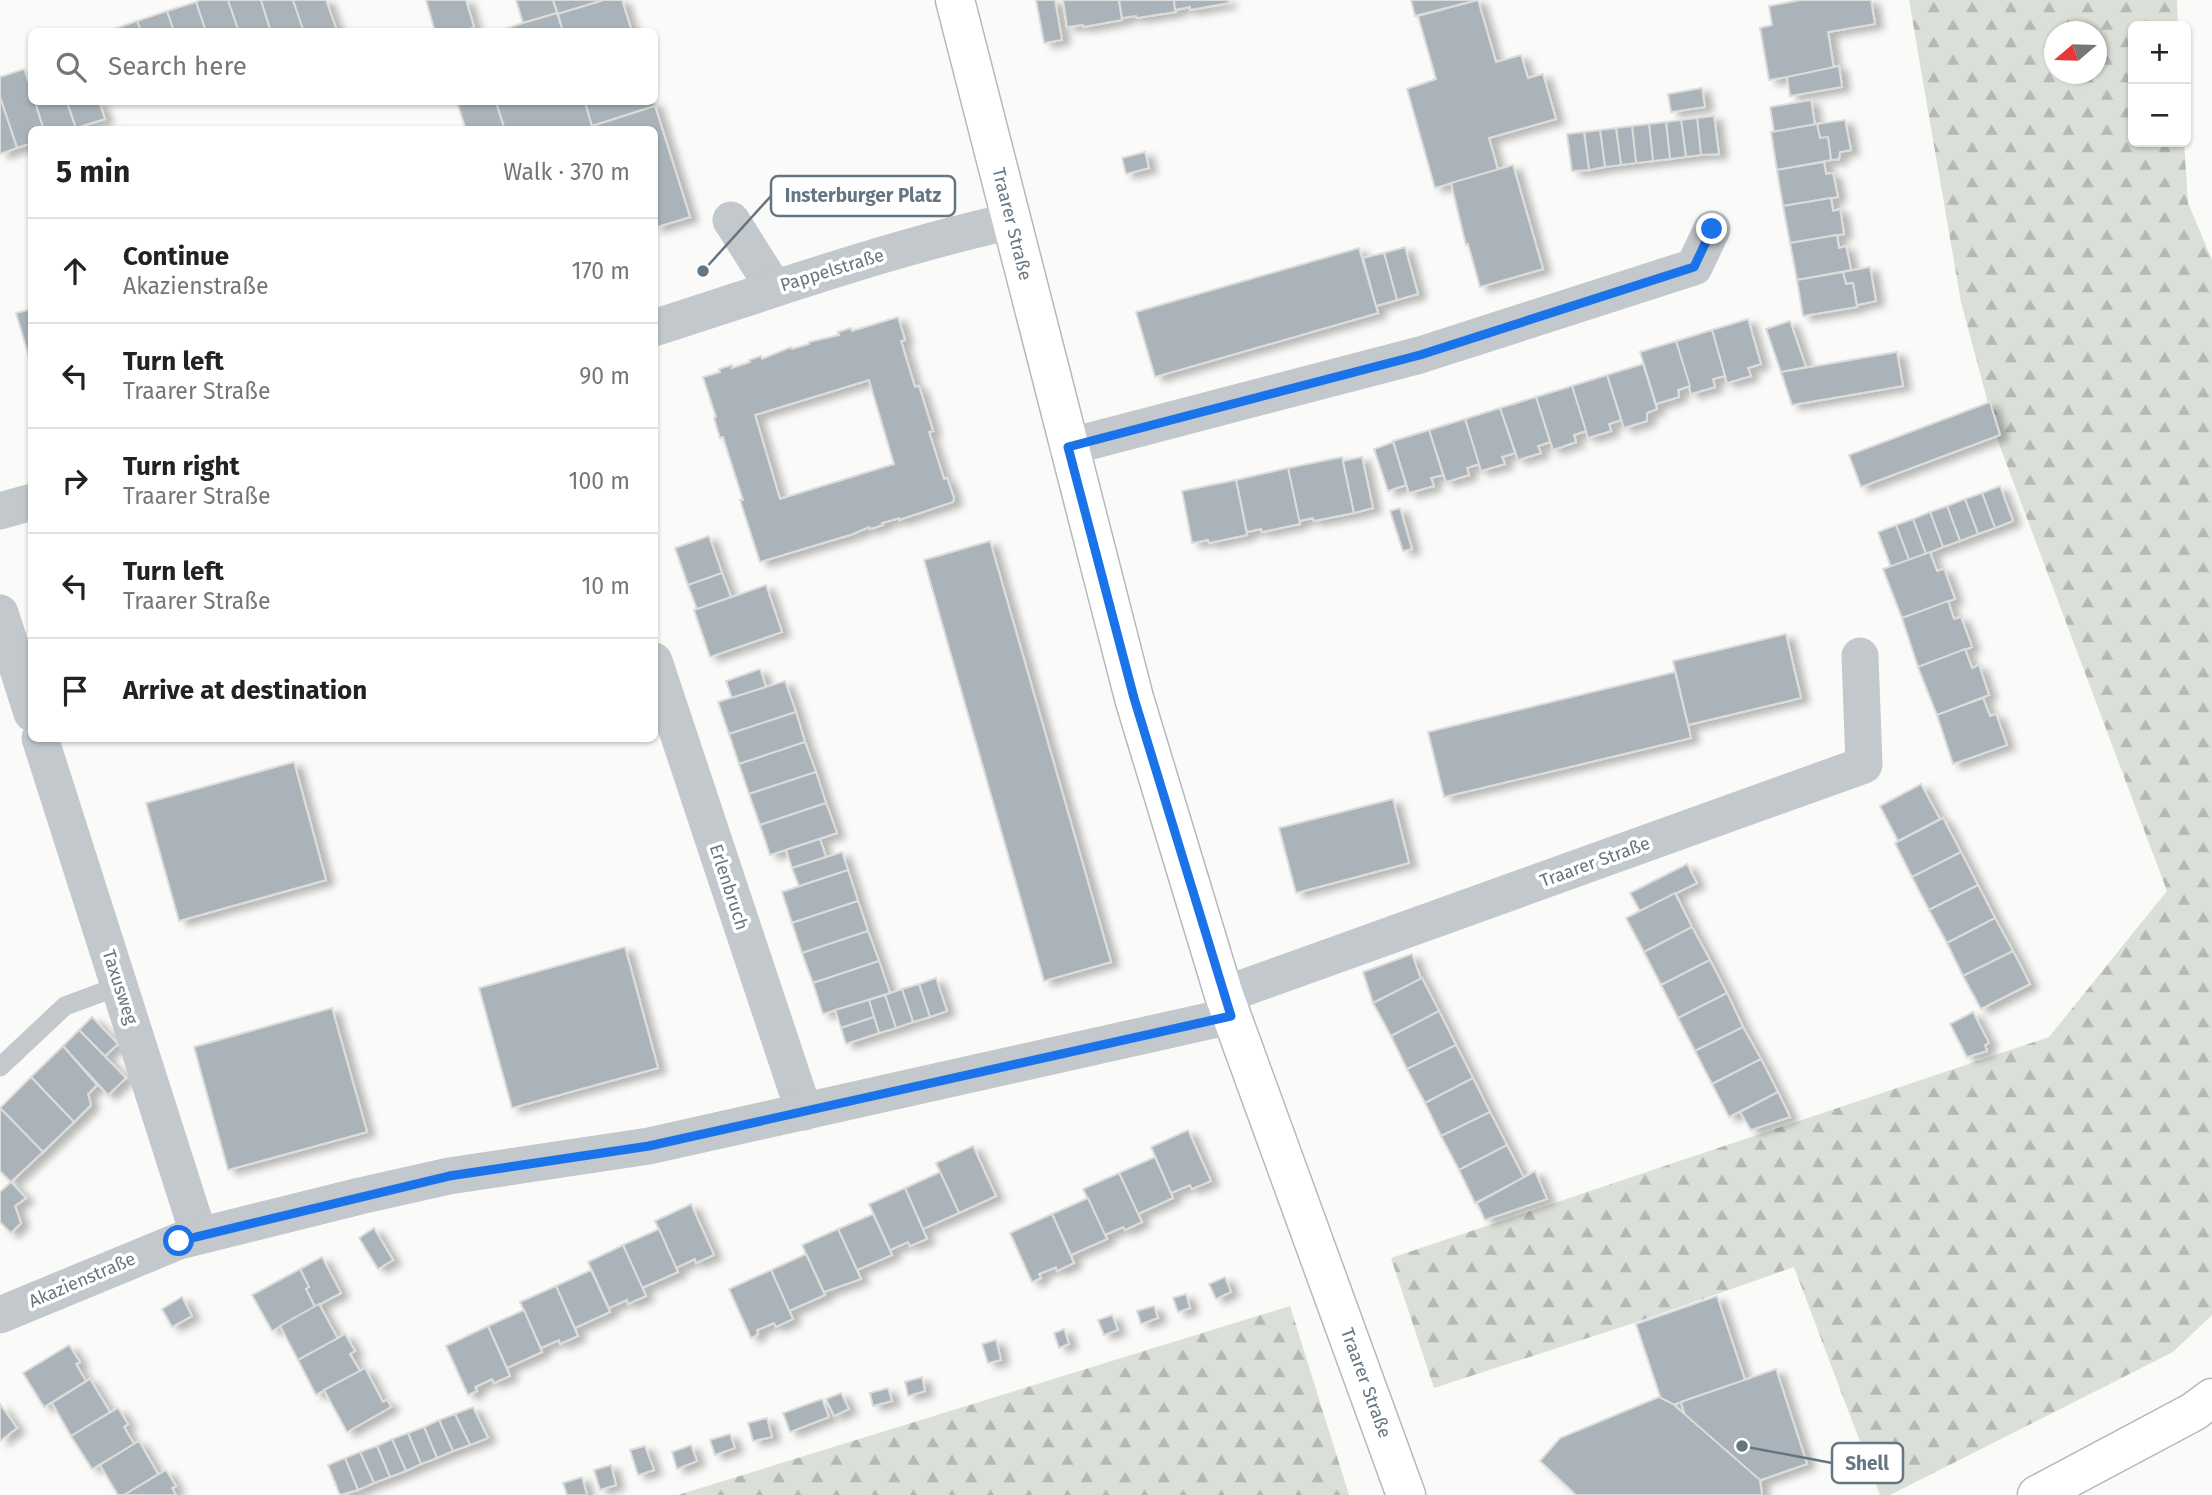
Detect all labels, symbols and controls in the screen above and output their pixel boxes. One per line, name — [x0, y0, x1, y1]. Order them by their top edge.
north arrow — [2044, 21, 2107, 84]
map controls — [2128, 21, 2191, 147]
button: + — [2128, 21, 2191, 84]
search box — [28, 28, 658, 105]
icon: search — [52, 48, 90, 86]
text: Search here — [108, 51, 247, 82]
button: − — [2128, 84, 2191, 147]
text: 5 min — [56, 154, 130, 190]
text: Walk · 370 m — [503, 158, 630, 186]
street label: Traarer Straße — [987, 165, 1037, 283]
callout: Insterburger Platz — [771, 176, 955, 216]
text: Insterburger Platz — [785, 184, 941, 207]
route end — [1696, 213, 1727, 244]
text: Continue — [123, 241, 229, 272]
street label: Pappelstraße — [778, 244, 886, 296]
icon: ahead — [56, 252, 94, 290]
text: 170 m — [571, 257, 630, 285]
text: Akazienstraße — [123, 272, 268, 300]
text: Turn left — [123, 346, 224, 377]
icon: left — [56, 357, 94, 395]
text: 90 m — [579, 362, 630, 390]
text: Traarer Straße — [123, 377, 270, 405]
text: Turn right — [123, 451, 240, 482]
icon: right — [56, 462, 94, 500]
text: 100 m — [569, 467, 630, 495]
text: Traarer Straße — [123, 482, 270, 510]
text: Turn left — [123, 556, 224, 587]
icon: left — [56, 567, 94, 605]
text: 10 m — [581, 572, 630, 600]
text: Traarer Straße — [123, 587, 270, 615]
icon: arrive — [56, 672, 94, 710]
text: Arrive at destination — [123, 675, 367, 706]
street label: Traarer Straße — [1537, 832, 1653, 892]
street label: Erlenbruch — [705, 841, 753, 933]
street label: Taxusweg — [98, 947, 143, 1028]
route start — [163, 1225, 194, 1256]
street label: Akazienstraße — [25, 1248, 139, 1312]
street label: Traarer Straße — [1336, 1325, 1396, 1441]
callout: Shell — [1832, 1443, 1903, 1483]
text: Shell — [1845, 1452, 1889, 1475]

